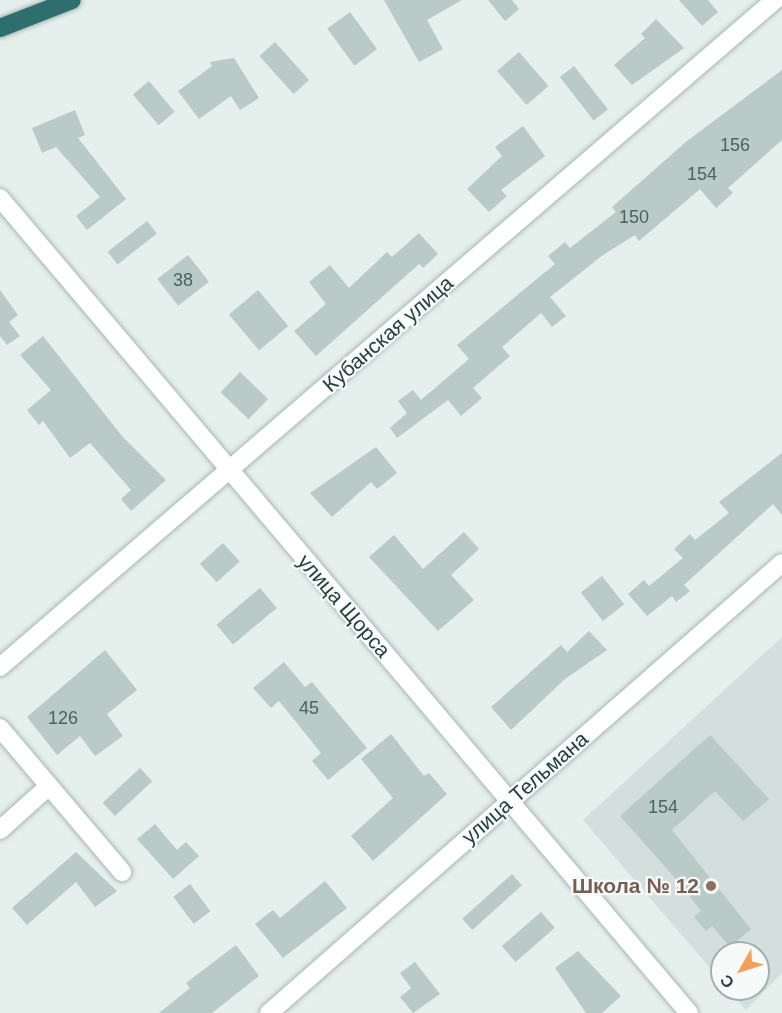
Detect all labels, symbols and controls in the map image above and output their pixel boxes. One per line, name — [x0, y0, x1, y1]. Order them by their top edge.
house number: 156 — [720, 134, 750, 156]
house number: 154 — [687, 163, 717, 185]
house number: 150 — [619, 206, 649, 228]
house number: 38 — [173, 269, 193, 291]
street label: Кубанская улица — [318, 271, 458, 397]
street label: улица Щорса — [292, 549, 396, 663]
house number: 45 — [299, 697, 319, 719]
house number: 126 — [48, 707, 78, 729]
street label: улица Тельмана — [457, 726, 593, 850]
house number: 154 — [648, 796, 678, 818]
place label: Школа № 12 — [572, 873, 699, 899]
marker: Школа № 12 — [704, 879, 718, 893]
north arrow — [710, 941, 770, 1001]
text: С — [717, 972, 737, 991]

